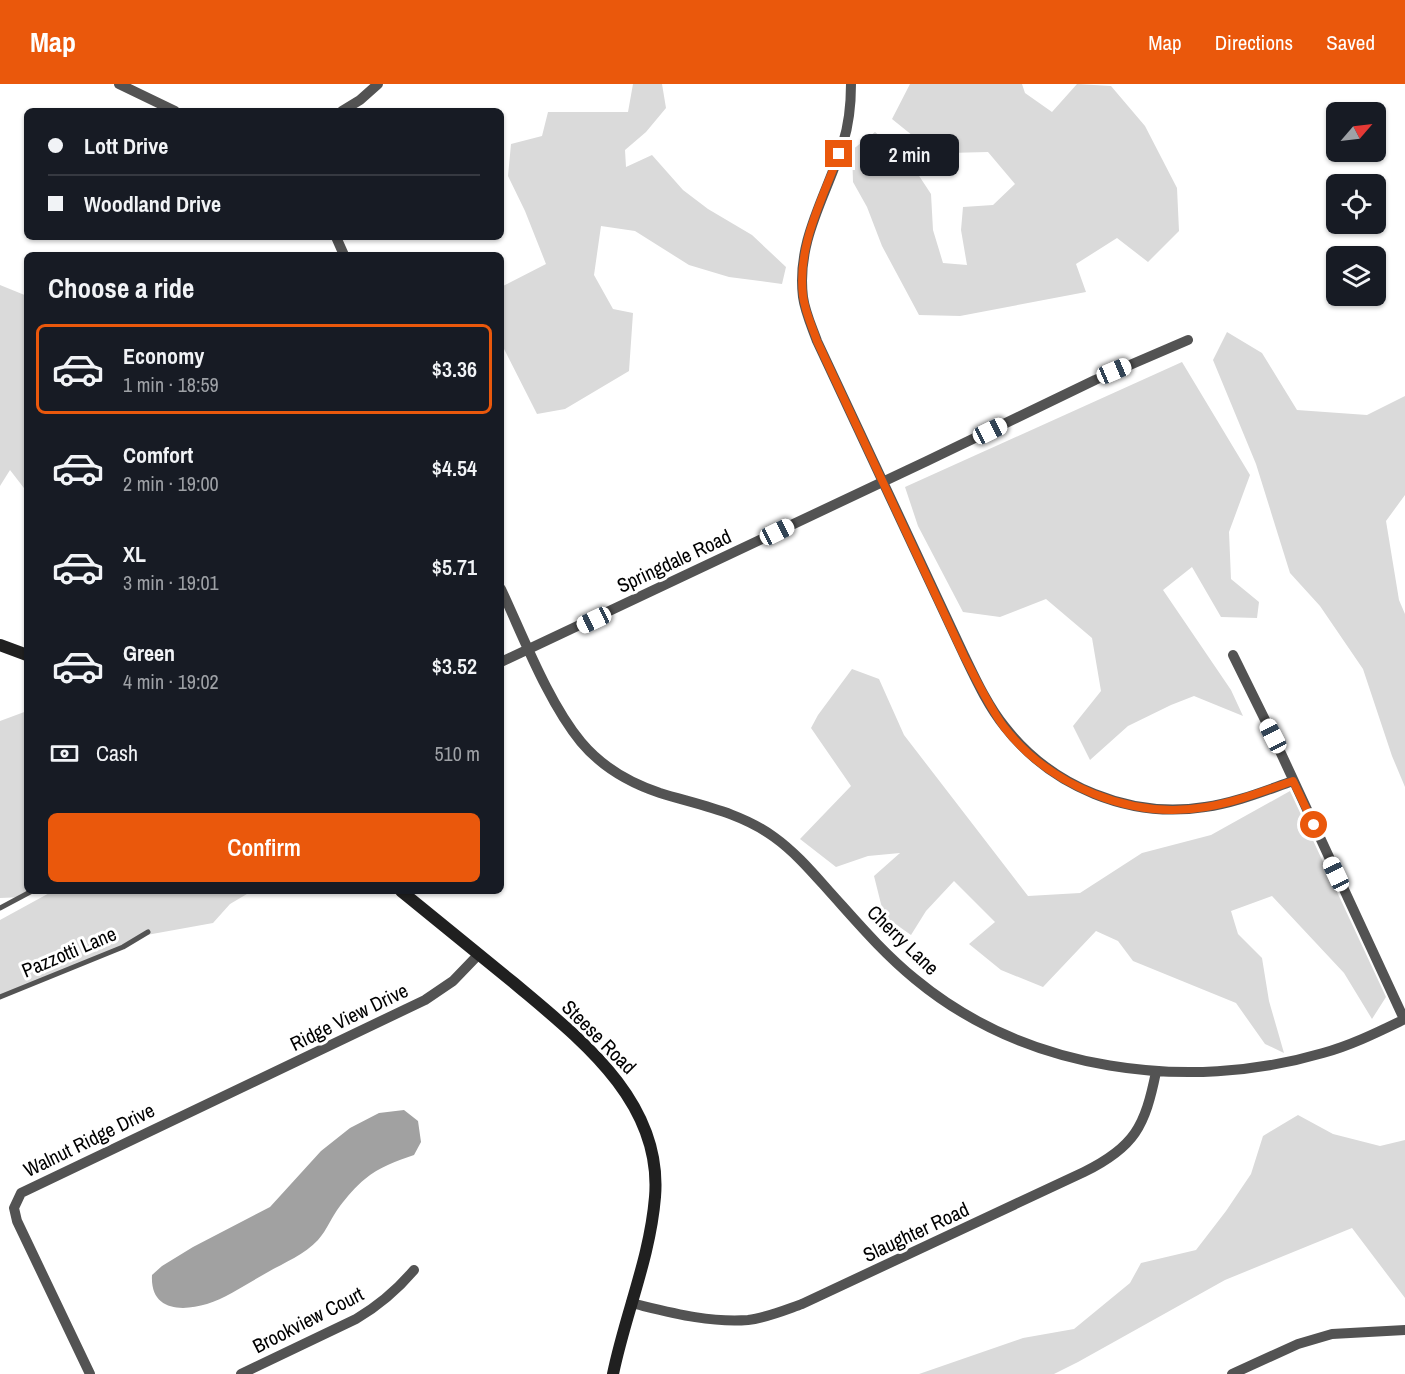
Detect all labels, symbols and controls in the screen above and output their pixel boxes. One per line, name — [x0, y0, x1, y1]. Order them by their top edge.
text: Map — [30, 23, 76, 61]
text: Map — [1148, 28, 1182, 57]
text: Directions — [1215, 28, 1293, 57]
text: Saved — [1326, 28, 1375, 57]
north arrow — [1326, 102, 1386, 162]
map controls — [1326, 102, 1386, 306]
text: Lott Drive — [84, 131, 168, 161]
callout: 2 min — [860, 133, 959, 175]
route end — [825, 140, 852, 167]
text: 2 min — [888, 141, 931, 168]
button: locate — [1326, 174, 1386, 234]
text: Woodland Drive — [84, 189, 221, 219]
button: layers — [1326, 246, 1386, 306]
text: Choose a ride — [48, 270, 194, 306]
text: Economy — [123, 341, 204, 371]
icon: car — [51, 342, 105, 396]
text: $3.36 — [432, 354, 477, 384]
car — [1094, 356, 1134, 386]
text: 1 min · 18:59 — [123, 371, 219, 398]
car — [970, 415, 1010, 447]
text: Comfort — [123, 440, 193, 470]
icon: car — [51, 441, 105, 495]
text: $4.54 — [432, 453, 477, 483]
text: 2 min · 19:00 — [123, 470, 219, 497]
car — [757, 516, 797, 548]
street label: Springdale Road — [612, 522, 735, 599]
text: XL — [123, 539, 146, 569]
icon: car — [51, 540, 105, 594]
text: $5.71 — [432, 552, 477, 582]
text: 3 min · 19:01 — [123, 569, 219, 596]
car — [574, 604, 614, 636]
text: Green — [123, 638, 175, 668]
icon: car — [51, 639, 105, 693]
text: $3.52 — [432, 651, 477, 681]
text: 4 min · 19:02 — [123, 668, 219, 695]
car — [1257, 716, 1289, 756]
icon: cash — [48, 737, 81, 770]
text: Cash — [96, 738, 138, 768]
text: 510 m — [434, 740, 480, 767]
route start — [1300, 811, 1327, 838]
button: Confirm — [48, 813, 480, 882]
car — [1320, 854, 1352, 894]
street label: Cherry Lane — [862, 899, 945, 981]
street label: Pazzotti Lane — [17, 920, 120, 984]
street label: Ridge View Drive — [285, 976, 412, 1057]
street label: Steese Road — [556, 994, 642, 1080]
street label: Walnut Ridge Drive — [19, 1096, 159, 1183]
street label: Slaughter Road — [858, 1195, 973, 1268]
street label: Brookview Court — [248, 1280, 368, 1359]

